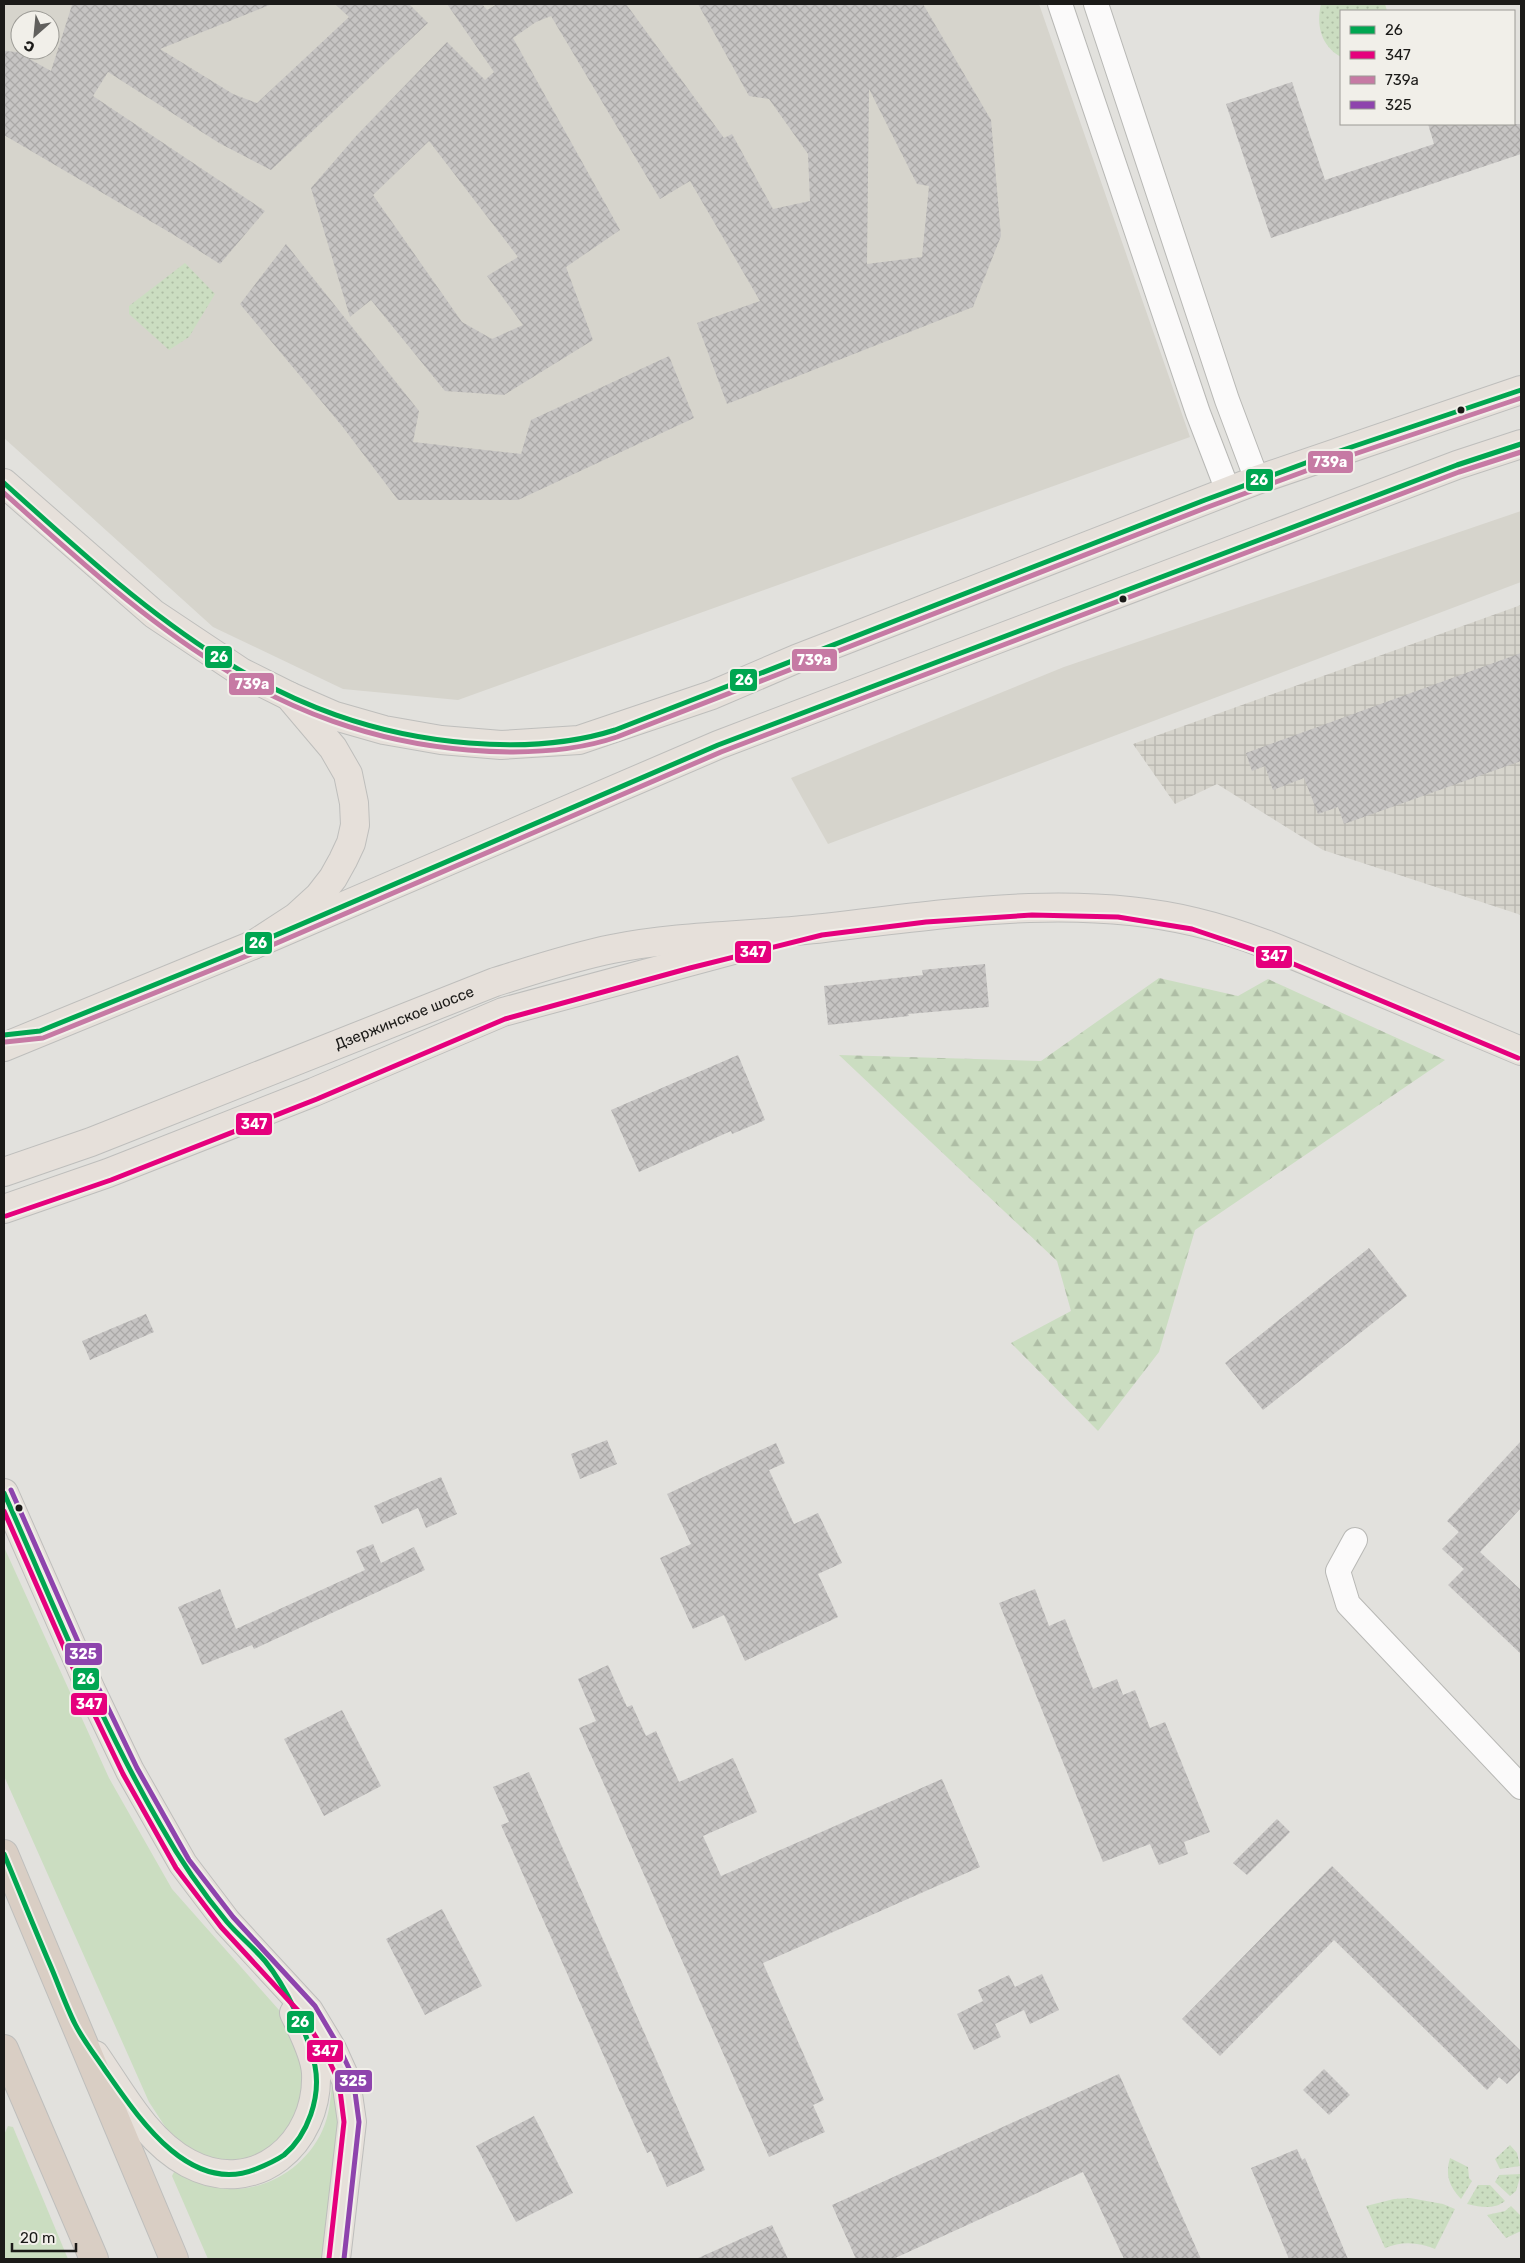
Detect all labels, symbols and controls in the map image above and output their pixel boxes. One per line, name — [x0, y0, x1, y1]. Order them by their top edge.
north arrow — [10, 10, 60, 60]
legend — [1340, 10, 1515, 125]
text: 26 — [1385, 21, 1403, 39]
text: С — [21, 36, 38, 56]
text: 347 — [1385, 46, 1411, 64]
text: 739а — [1385, 71, 1419, 89]
text: 325 — [1385, 96, 1412, 114]
unlabelled marker — [1456, 405, 1466, 415]
line badge: 739а — [1307, 450, 1354, 474]
text: 739а — [1313, 454, 1347, 471]
line badge: 26 — [1245, 468, 1274, 492]
text: 26 — [1250, 472, 1268, 489]
unlabelled marker — [1118, 594, 1128, 604]
line badge: 26 — [204, 645, 233, 669]
line badge: 739а — [791, 648, 838, 672]
text: 26 — [210, 649, 228, 666]
text: 739а — [797, 652, 831, 669]
line badge: 26 — [729, 668, 758, 692]
line badge: 739а — [228, 672, 275, 696]
text: 26 — [735, 672, 753, 689]
text: 739а — [235, 676, 269, 693]
line badge: 26 — [244, 931, 273, 955]
text: 26 — [249, 935, 267, 952]
line badge: 347 — [734, 940, 772, 964]
text: 347 — [740, 944, 766, 961]
line badge: 347 — [1255, 945, 1293, 969]
text: 347 — [1261, 948, 1287, 965]
street label: Дзержинское шоссе — [332, 982, 476, 1054]
line badge: 347 — [235, 1112, 273, 1136]
text: 347 — [241, 1116, 267, 1133]
unlabelled marker — [14, 1503, 24, 1513]
line badge: 325 — [64, 1642, 103, 1666]
text: 325 — [69, 1646, 97, 1663]
line badge: 26 — [72, 1667, 100, 1691]
text: 26 — [77, 1671, 95, 1688]
line badge: 347 — [70, 1692, 108, 1716]
text: 347 — [76, 1696, 102, 1713]
line badge: 26 — [286, 2010, 315, 2034]
text: 26 — [291, 2014, 309, 2031]
line badge: 347 — [306, 2039, 344, 2063]
text: 347 — [312, 2043, 338, 2060]
line badge: 325 — [334, 2069, 373, 2093]
text: 325 — [339, 2073, 367, 2090]
scale bar — [12, 2220, 76, 2252]
text: 20 m — [20, 2229, 55, 2247]

